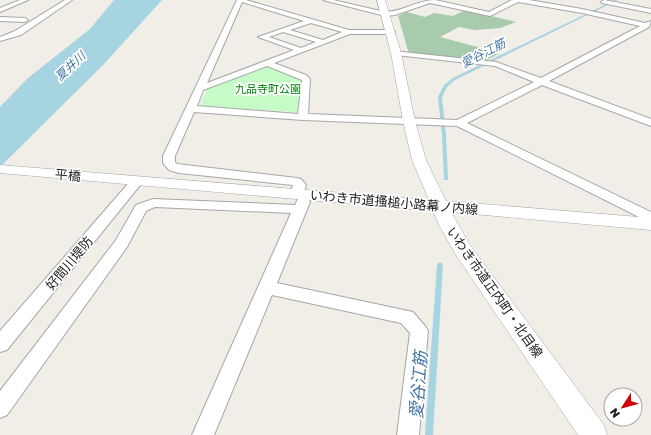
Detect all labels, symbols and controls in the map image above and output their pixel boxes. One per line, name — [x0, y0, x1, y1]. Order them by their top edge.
water label: 愛谷江筋 — [458, 35, 510, 71]
water label: 夏井川 — [52, 47, 90, 84]
park label: 九品寺町公園 — [235, 82, 301, 95]
street label: 平橋 — [54, 166, 82, 184]
street label: いわき市道搔槌小路幕ノ内線 — [309, 187, 479, 217]
street label: いわき市道正内町・北目線 — [444, 224, 546, 360]
street label: 好間川堤防 — [42, 233, 96, 293]
water label: 愛谷江筋 — [405, 347, 431, 420]
north arrow — [603, 387, 643, 427]
text: N — [607, 406, 622, 420]

